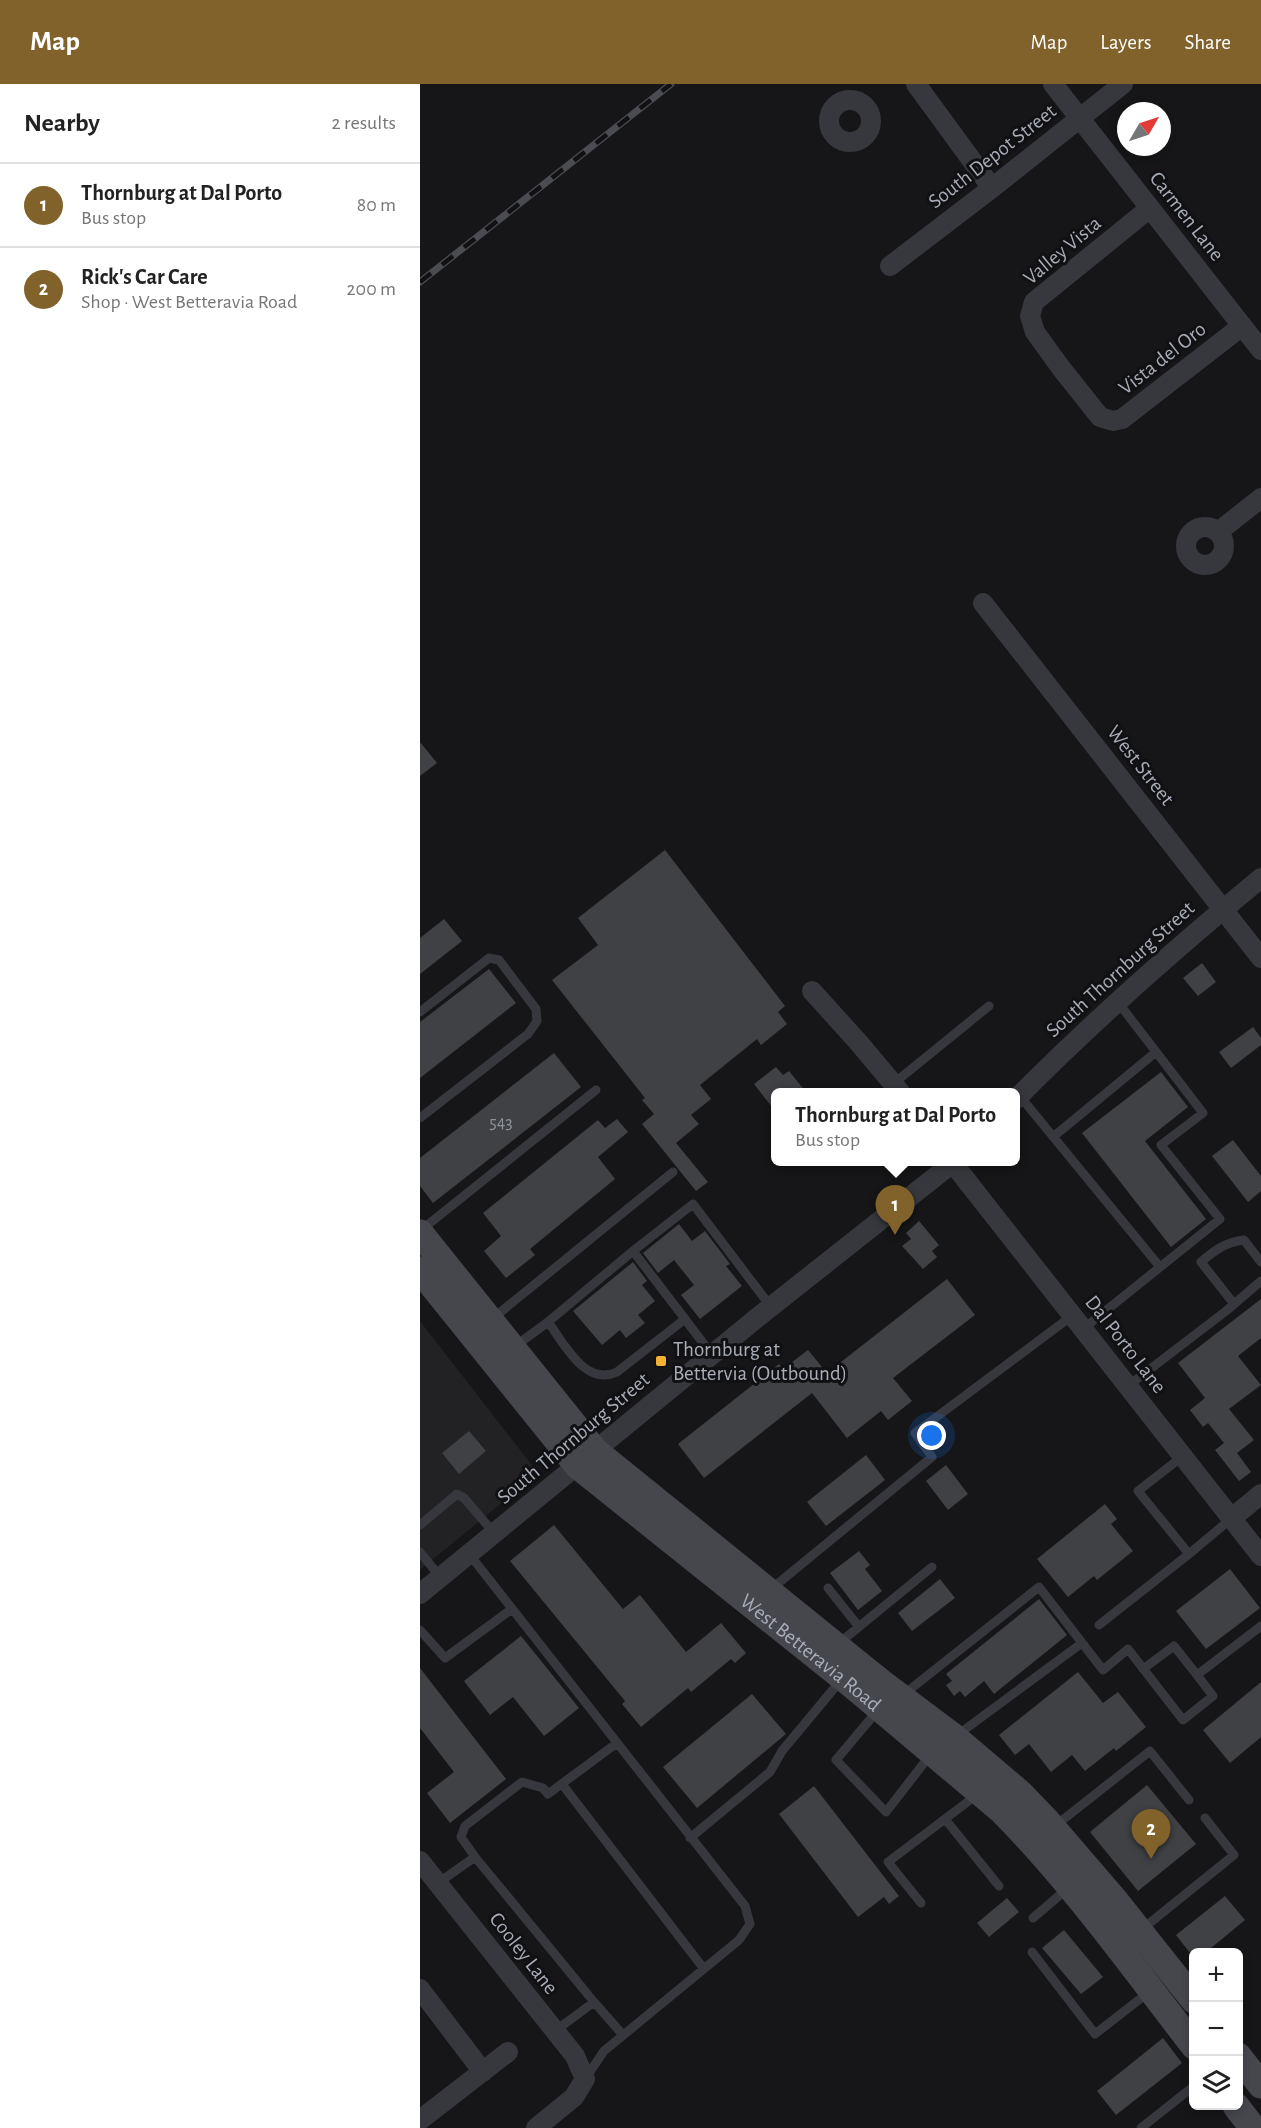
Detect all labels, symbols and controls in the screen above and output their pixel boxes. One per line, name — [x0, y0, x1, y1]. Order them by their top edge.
text: Map — [30, 28, 80, 56]
text: Map — [1031, 32, 1067, 53]
text: Layers — [1100, 32, 1151, 53]
text: Share — [1184, 32, 1231, 53]
street label: South Depot Street — [925, 100, 1060, 213]
north arrow — [1117, 102, 1171, 156]
text: Nearby — [24, 110, 100, 136]
text: 2 results — [332, 113, 396, 133]
street label: Carmen Lane — [1145, 168, 1228, 265]
text: Thornburg at Dal Porto — [81, 182, 282, 204]
text: 1 — [40, 195, 47, 215]
text: 80 m — [357, 195, 396, 215]
text: Bus stop — [81, 208, 146, 228]
street label: Valley Vista — [1020, 212, 1105, 289]
text: Rick's Car Care — [81, 266, 208, 288]
text: 2 — [39, 279, 48, 299]
text: 200 m — [346, 279, 396, 299]
text: Shop · West Betteravia Road — [81, 292, 297, 312]
street label: Vista del Oro — [1115, 318, 1210, 399]
street label: West Street — [1103, 721, 1178, 809]
street label: South Thornburg Street — [1042, 897, 1199, 1041]
popup — [771, 1088, 1020, 1166]
text: Thornburg at Dal Porto — [795, 1104, 996, 1126]
house number: 543 — [489, 1114, 513, 1132]
text: Bus stop — [795, 1130, 860, 1150]
pin: 1 — [876, 1186, 914, 1235]
street label: Dal Porto Lane — [1081, 1291, 1170, 1397]
place label: Thornburg at Bettervia (Outbound) — [673, 1339, 847, 1384]
marker: Thornburg at Bettervia (Outbound) — [654, 1354, 668, 1368]
street label: South Thornburg Street — [493, 1369, 654, 1508]
your location — [917, 1421, 946, 1450]
street label: West Betteravia Road — [736, 1590, 885, 1716]
pin: 2 — [1132, 1810, 1170, 1859]
street label: Cooley Lane — [485, 1909, 562, 1998]
map controls — [1189, 1948, 1243, 2110]
button: + — [1189, 1948, 1243, 2002]
button: − — [1189, 2002, 1243, 2056]
button: layers — [1189, 2056, 1243, 2110]

